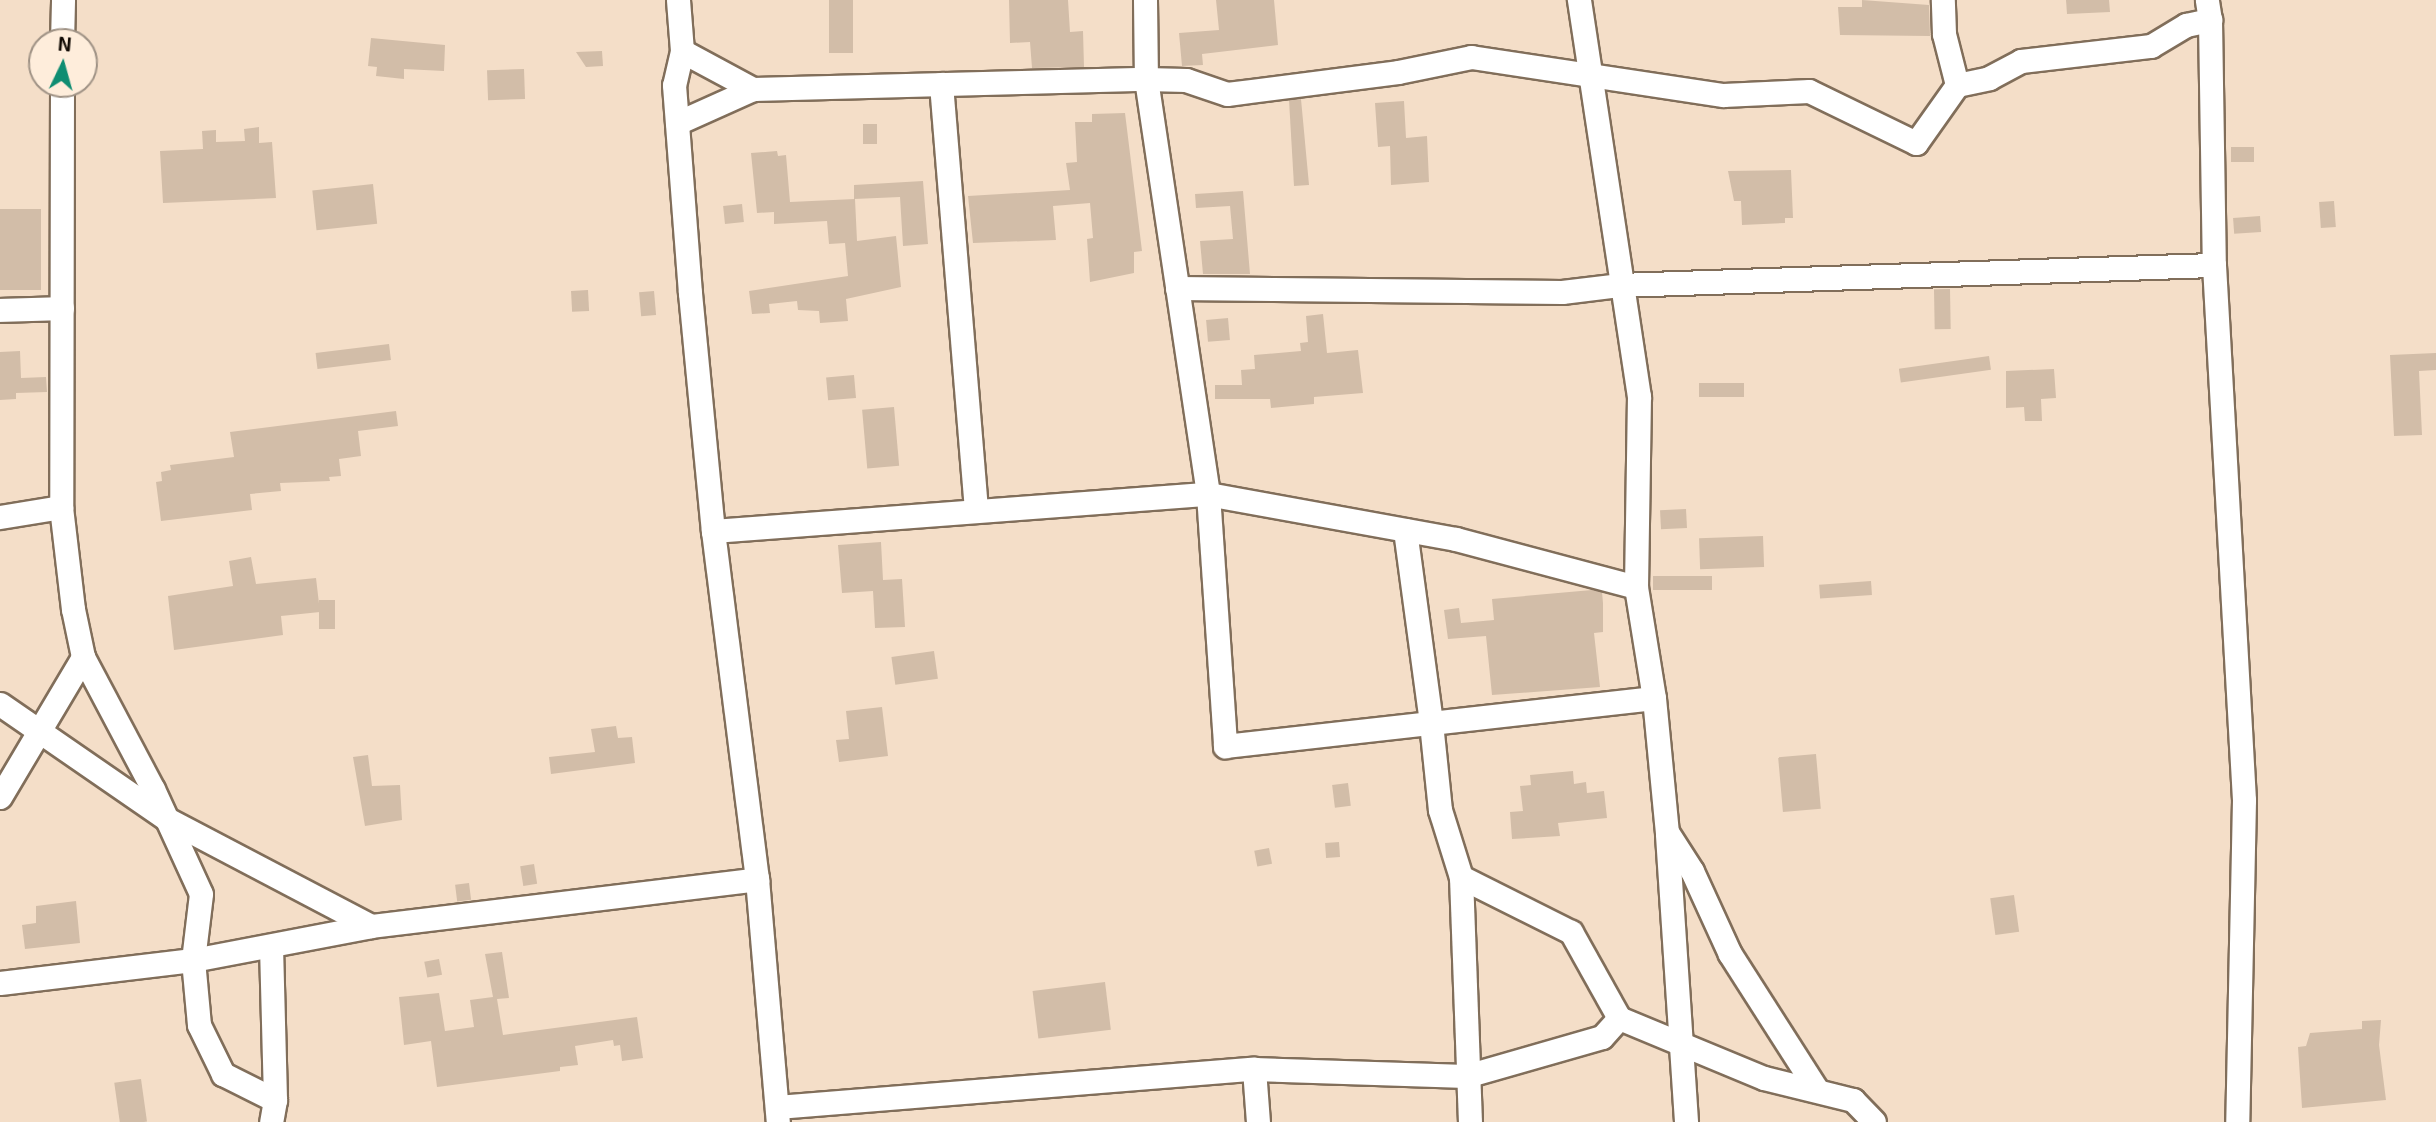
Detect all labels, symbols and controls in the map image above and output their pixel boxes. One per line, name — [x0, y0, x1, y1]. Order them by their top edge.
north arrow — [28, 28, 98, 98]
text: N — [57, 32, 73, 56]

